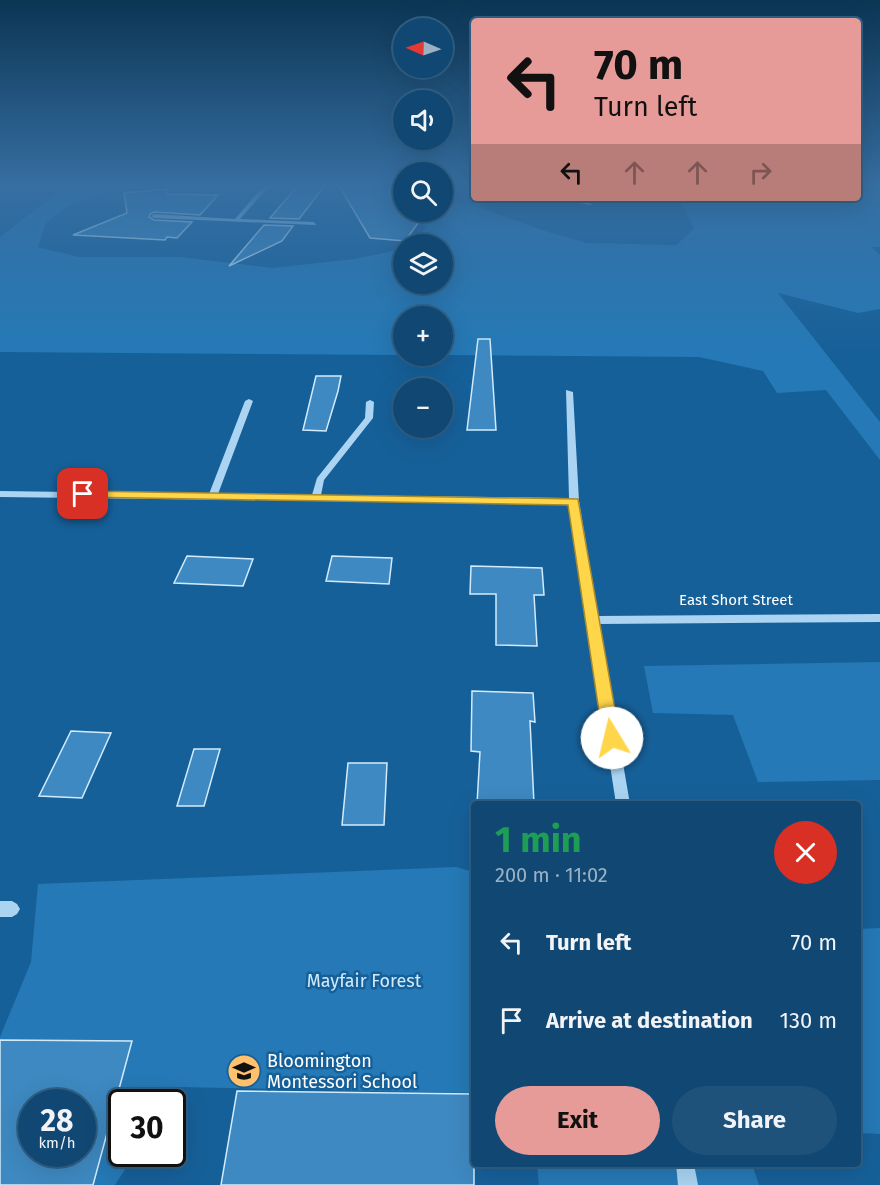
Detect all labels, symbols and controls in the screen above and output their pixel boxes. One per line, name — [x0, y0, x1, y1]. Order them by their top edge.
north arrow — [393, 18, 453, 78]
map controls — [393, 18, 453, 438]
text: 70 m — [594, 40, 683, 90]
icon: left — [495, 42, 573, 120]
button: sound — [393, 90, 453, 150]
text: Turn left — [594, 91, 697, 123]
icon: left — [555, 156, 588, 189]
icon: ahead — [618, 156, 651, 189]
icon: ahead — [681, 156, 714, 189]
icon: right — [744, 156, 777, 189]
button: search — [393, 162, 453, 222]
button: layers — [393, 234, 453, 294]
button: + — [393, 306, 453, 366]
button: − — [393, 378, 453, 438]
pin — [57, 468, 108, 519]
icon: arrive — [66, 477, 99, 510]
street label: East Short Street — [679, 591, 794, 609]
position arrow — [580, 706, 644, 770]
text: 1 min — [495, 818, 582, 862]
button: close — [774, 821, 837, 884]
text: 200 m · 11:02 — [495, 863, 608, 887]
icon: left — [495, 926, 528, 959]
text: Turn left — [546, 929, 631, 956]
text: 70 m — [791, 929, 837, 956]
park label: Mayfair Forest — [307, 970, 422, 992]
icon: arrive — [495, 1004, 528, 1037]
text: Arrive at destination — [546, 1007, 753, 1034]
text: 130 m — [780, 1007, 837, 1034]
place label: Bloomington Montessori School — [267, 1050, 417, 1093]
school or university icon: Bloomington Montessori School — [226, 1053, 262, 1089]
button: Exit — [495, 1086, 660, 1155]
button: Share — [672, 1086, 837, 1155]
speed limit sign: 30 — [108, 1089, 186, 1167]
text: 28 — [41, 1103, 73, 1139]
text: km/h — [38, 1134, 76, 1152]

